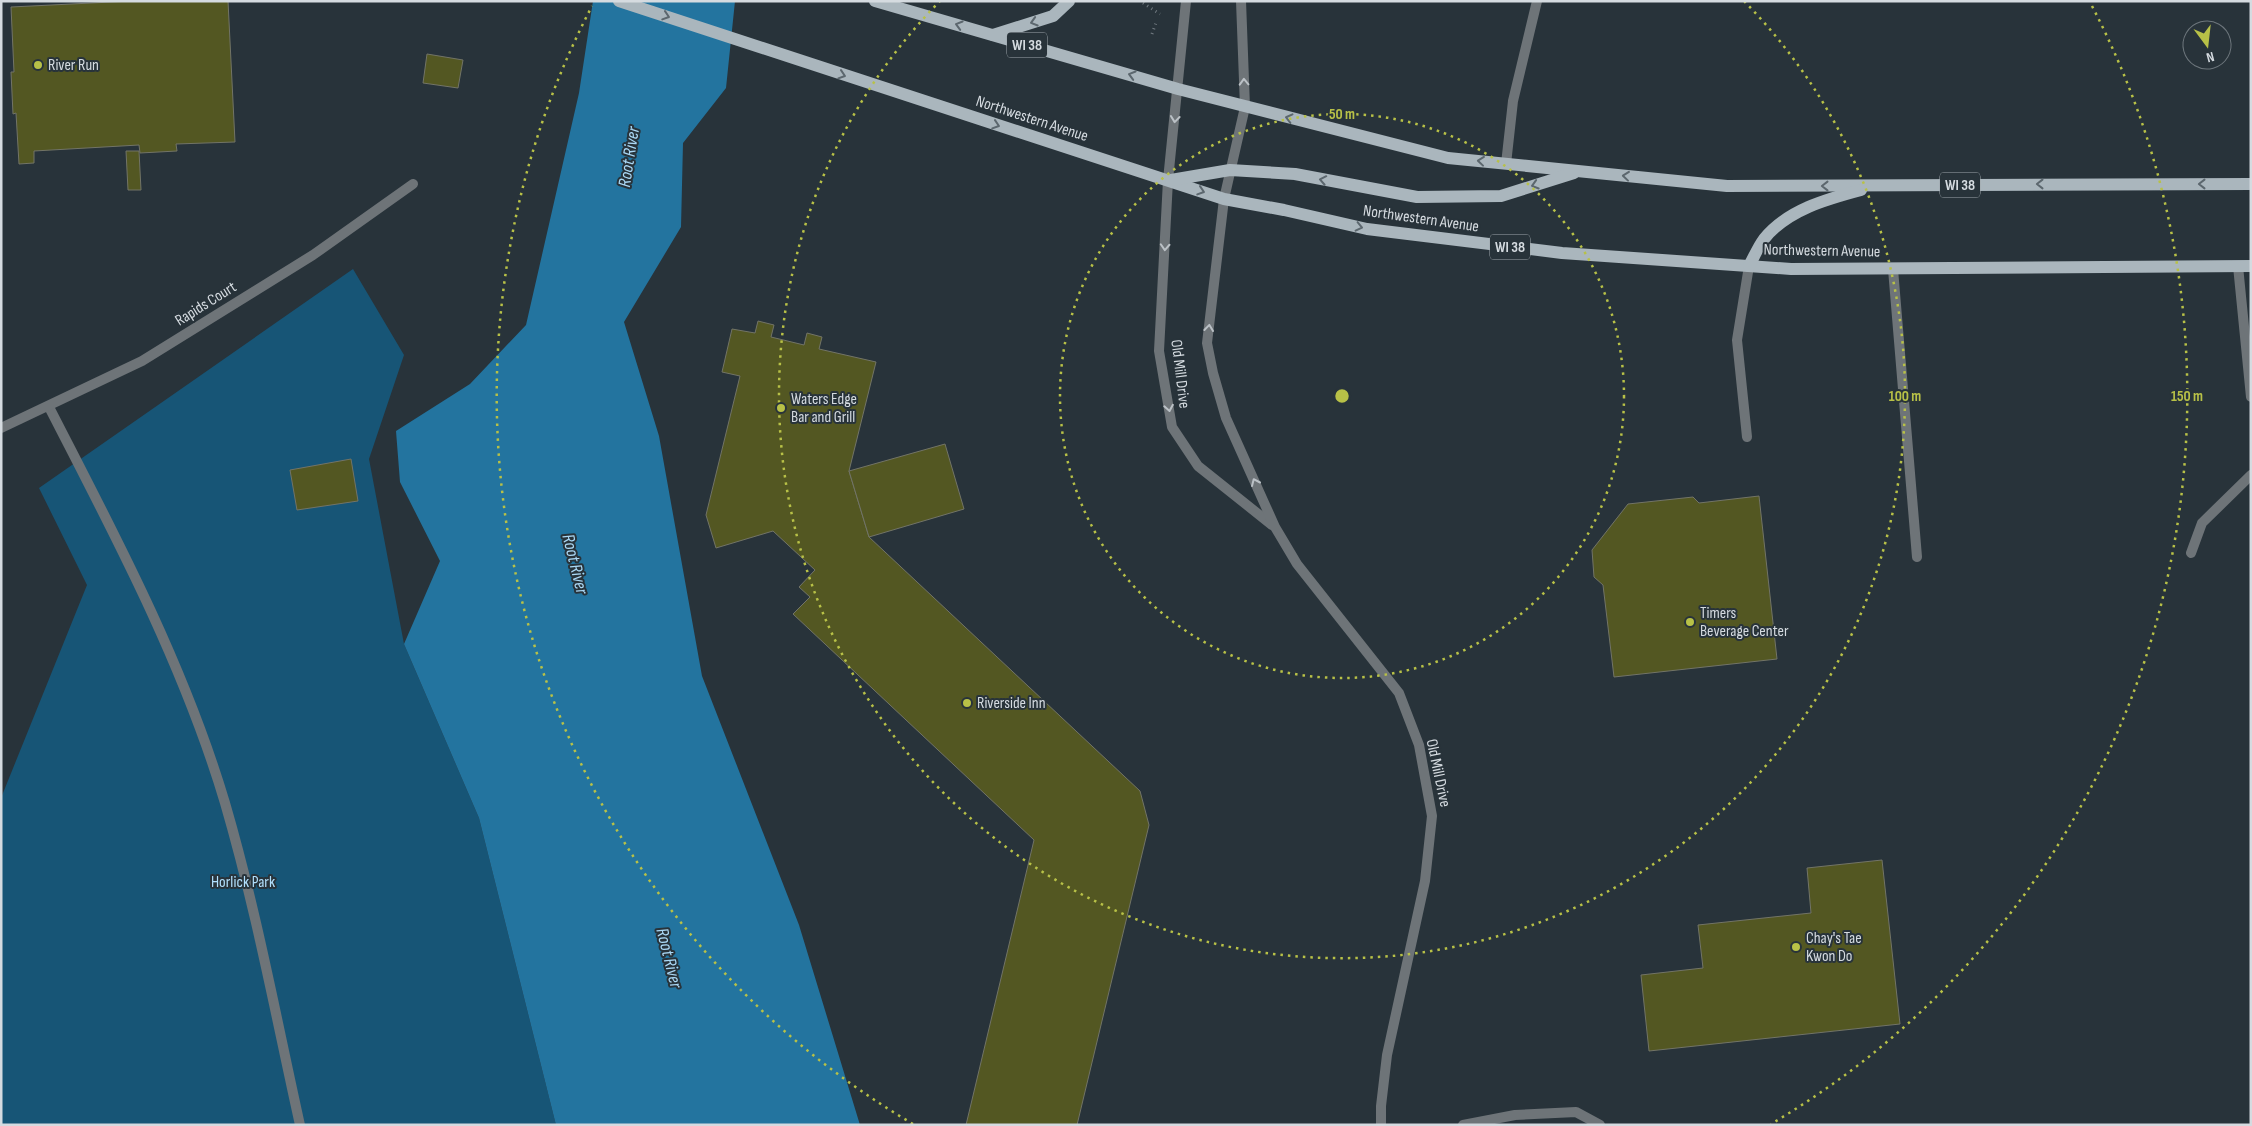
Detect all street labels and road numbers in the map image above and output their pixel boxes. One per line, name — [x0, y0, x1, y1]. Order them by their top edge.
road number: WI 38 — [1007, 32, 1047, 58]
street label: Northwestern Avenue — [974, 92, 1090, 146]
road number: WI 38 — [1940, 172, 1980, 198]
street label: Northwestern Avenue — [1362, 201, 1480, 237]
road number: WI 38 — [1490, 234, 1530, 260]
street label: Northwestern Avenue — [1763, 240, 1881, 262]
street label: Rapids Court — [172, 278, 240, 330]
street label: Old Mill Drive — [1166, 339, 1194, 409]
street label: Old Mill Drive — [1422, 737, 1454, 809]

